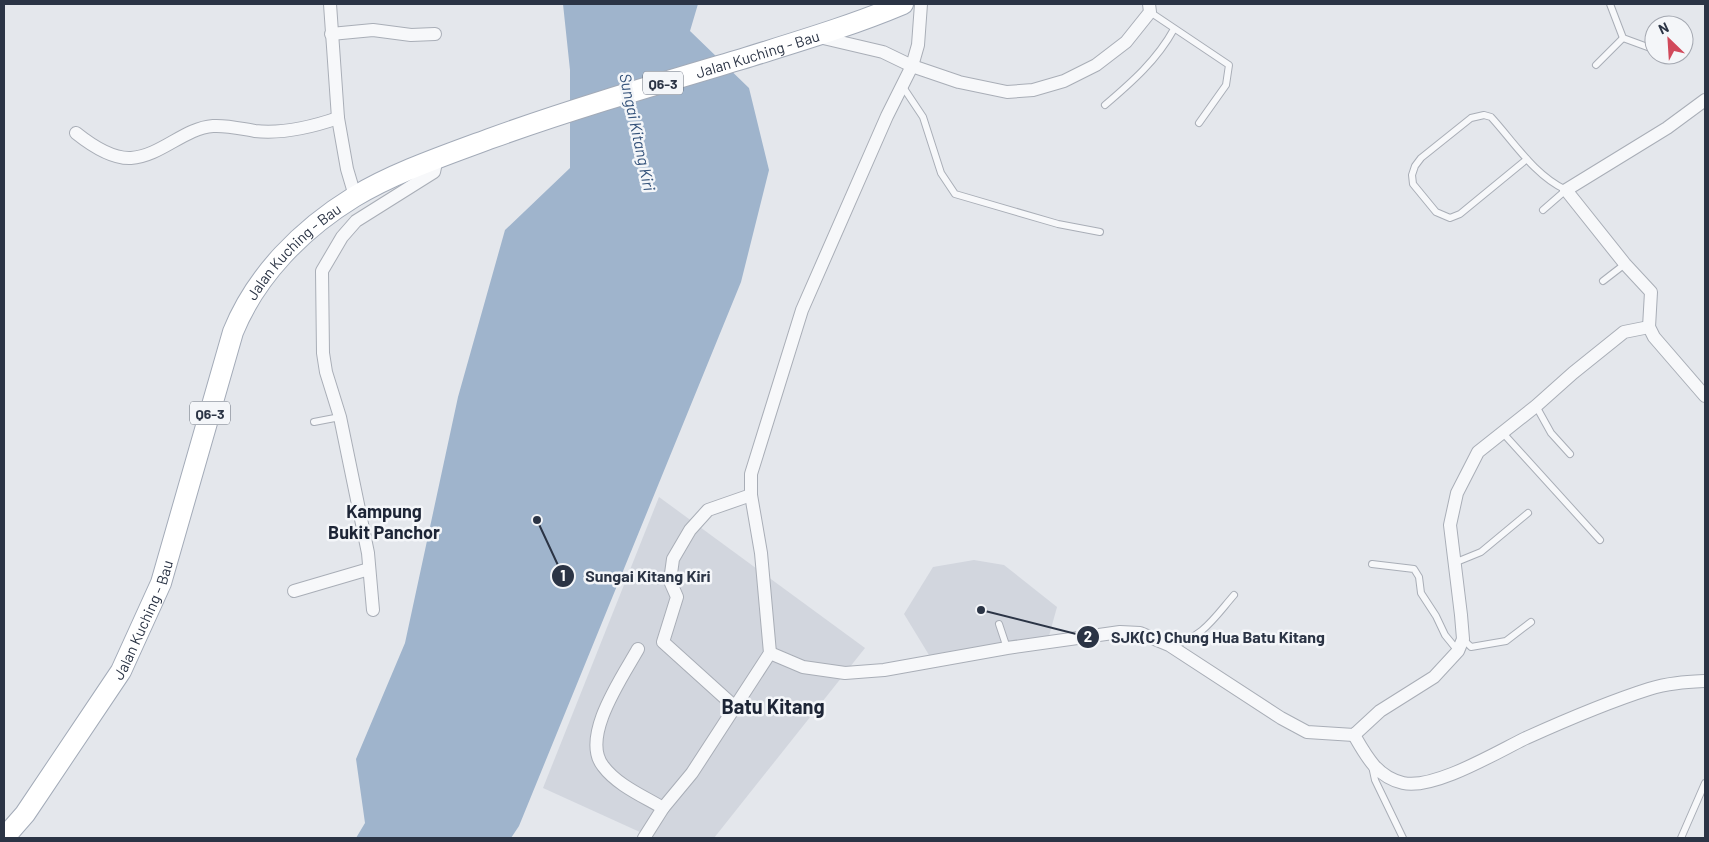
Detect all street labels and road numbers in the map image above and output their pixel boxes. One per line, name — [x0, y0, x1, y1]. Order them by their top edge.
street label: Jalan Kuching - Bau — [694, 26, 822, 81]
road number: Q6-3 — [643, 72, 683, 95]
street label: Jalan Kuching - Bau — [242, 199, 344, 303]
road number: Q6-3 — [190, 402, 230, 424]
street label: Jalan Kuching - Bau — [109, 558, 176, 683]

